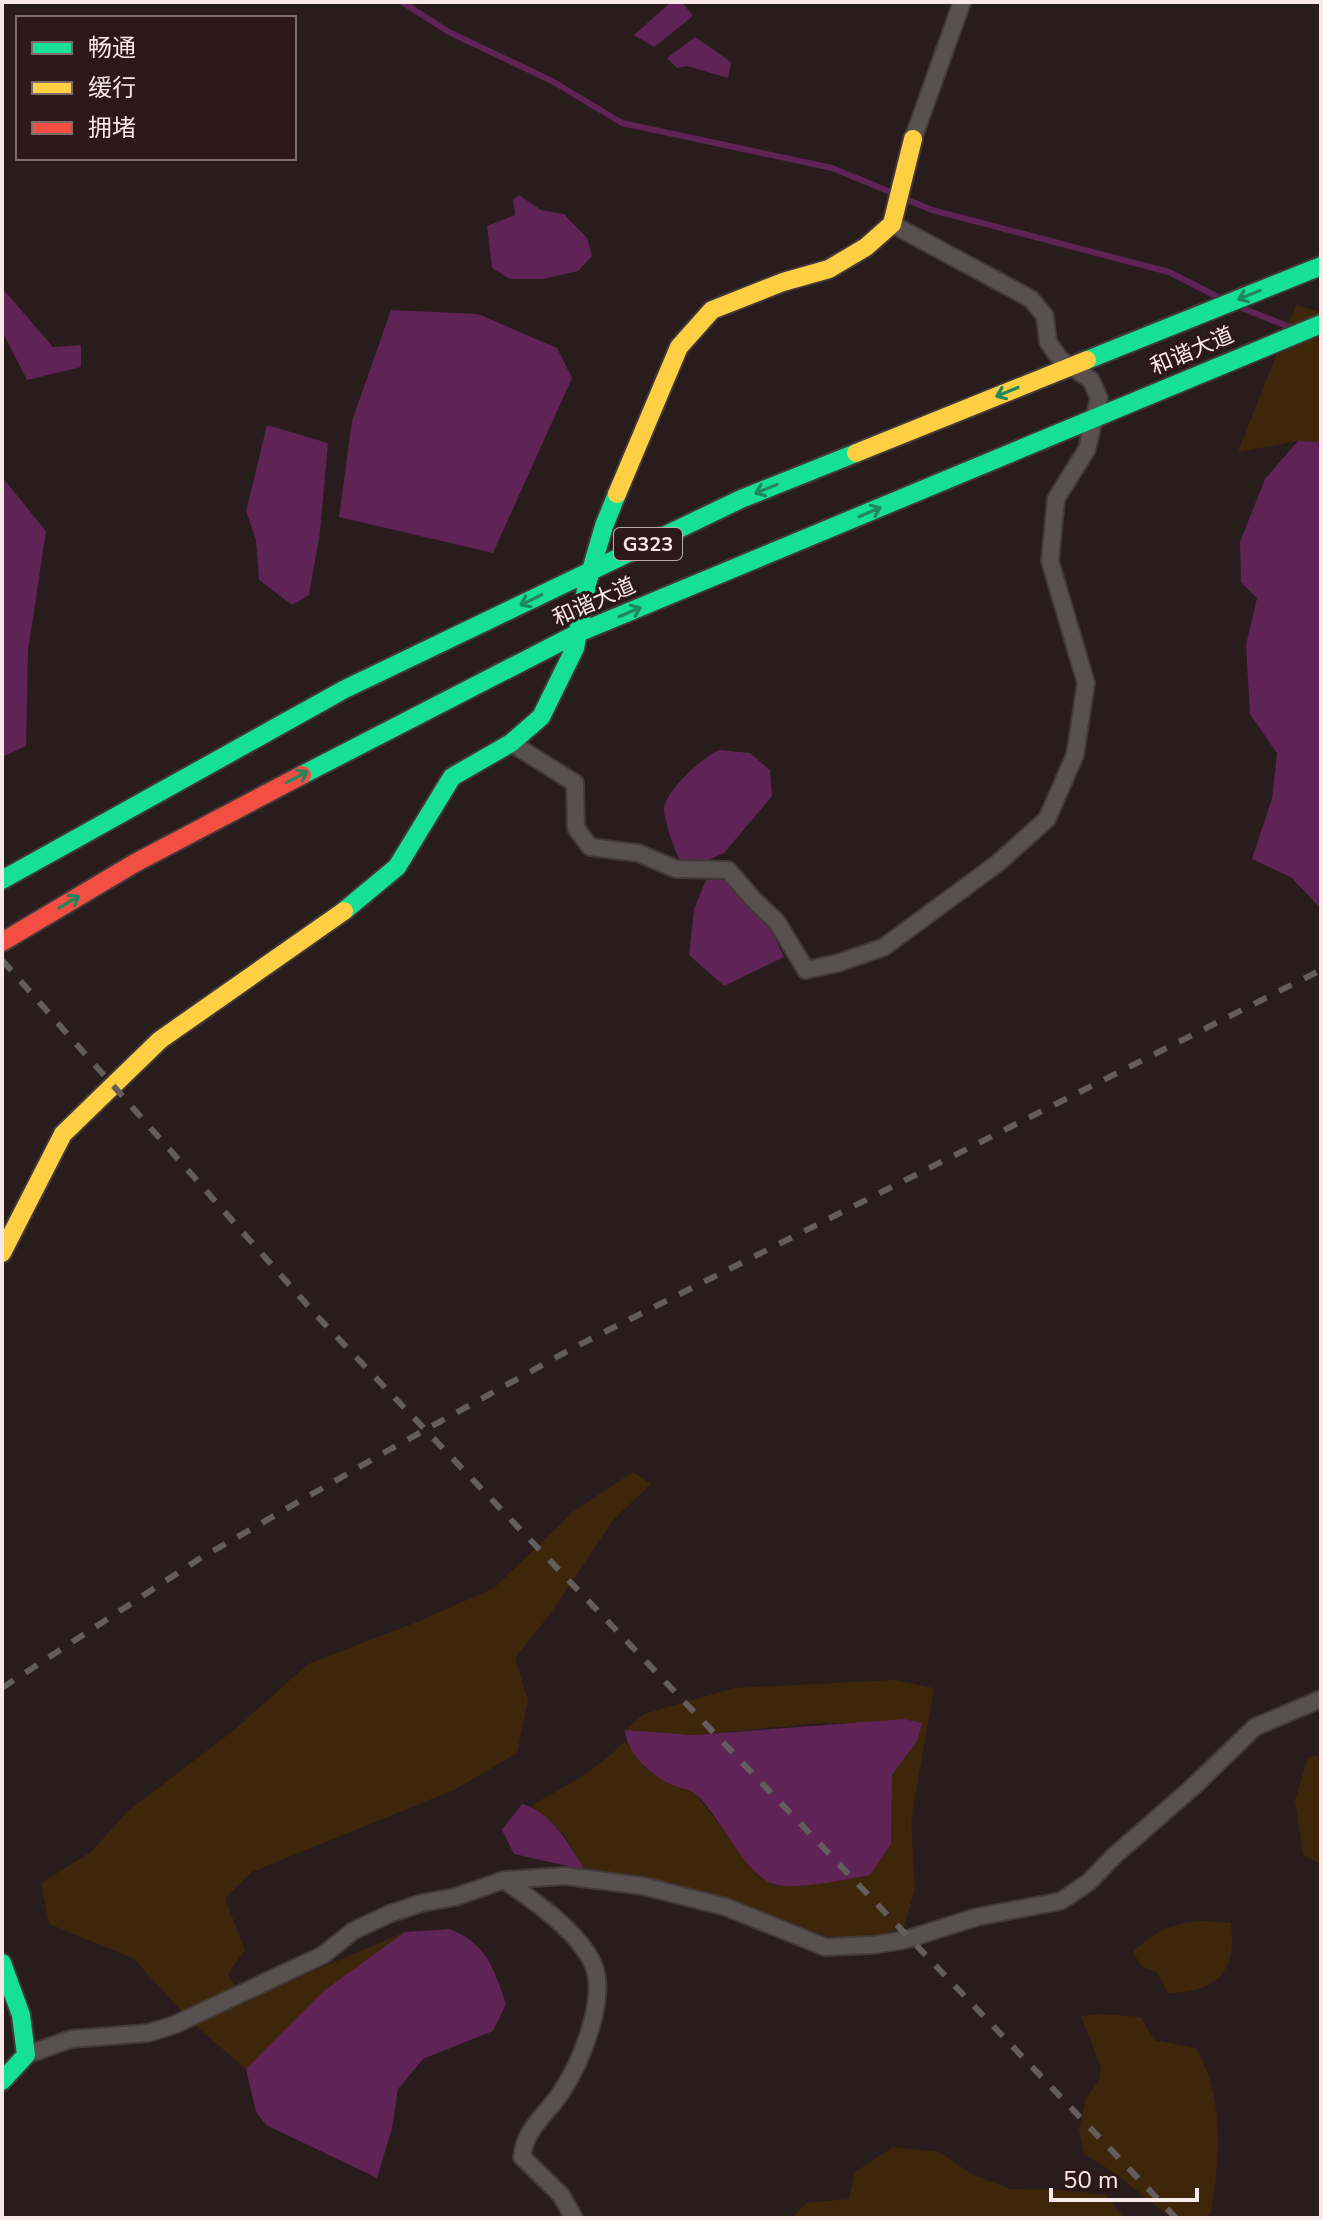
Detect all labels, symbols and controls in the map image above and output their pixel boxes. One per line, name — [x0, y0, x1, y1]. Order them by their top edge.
legend — [16, 16, 296, 160]
text: 畅通 — [88, 32, 136, 64]
text: 缓行 — [88, 72, 136, 104]
text: 拥堵 — [88, 112, 136, 144]
one-way arrow — [1237, 289, 1262, 303]
street label: 和谐大道 — [1146, 320, 1238, 382]
one-way arrow — [995, 386, 1020, 400]
one-way arrow — [754, 482, 779, 497]
one-way arrow — [857, 503, 882, 518]
road number: G323 — [614, 528, 682, 560]
street label: 和谐大道 — [548, 570, 640, 634]
one-way arrow — [519, 593, 543, 608]
one-way arrow — [617, 603, 642, 618]
one-way arrow — [285, 769, 309, 785]
one-way arrow — [57, 894, 80, 910]
scale bar — [1051, 2152, 1197, 2202]
text: 50 m — [1063, 2164, 1119, 2196]

